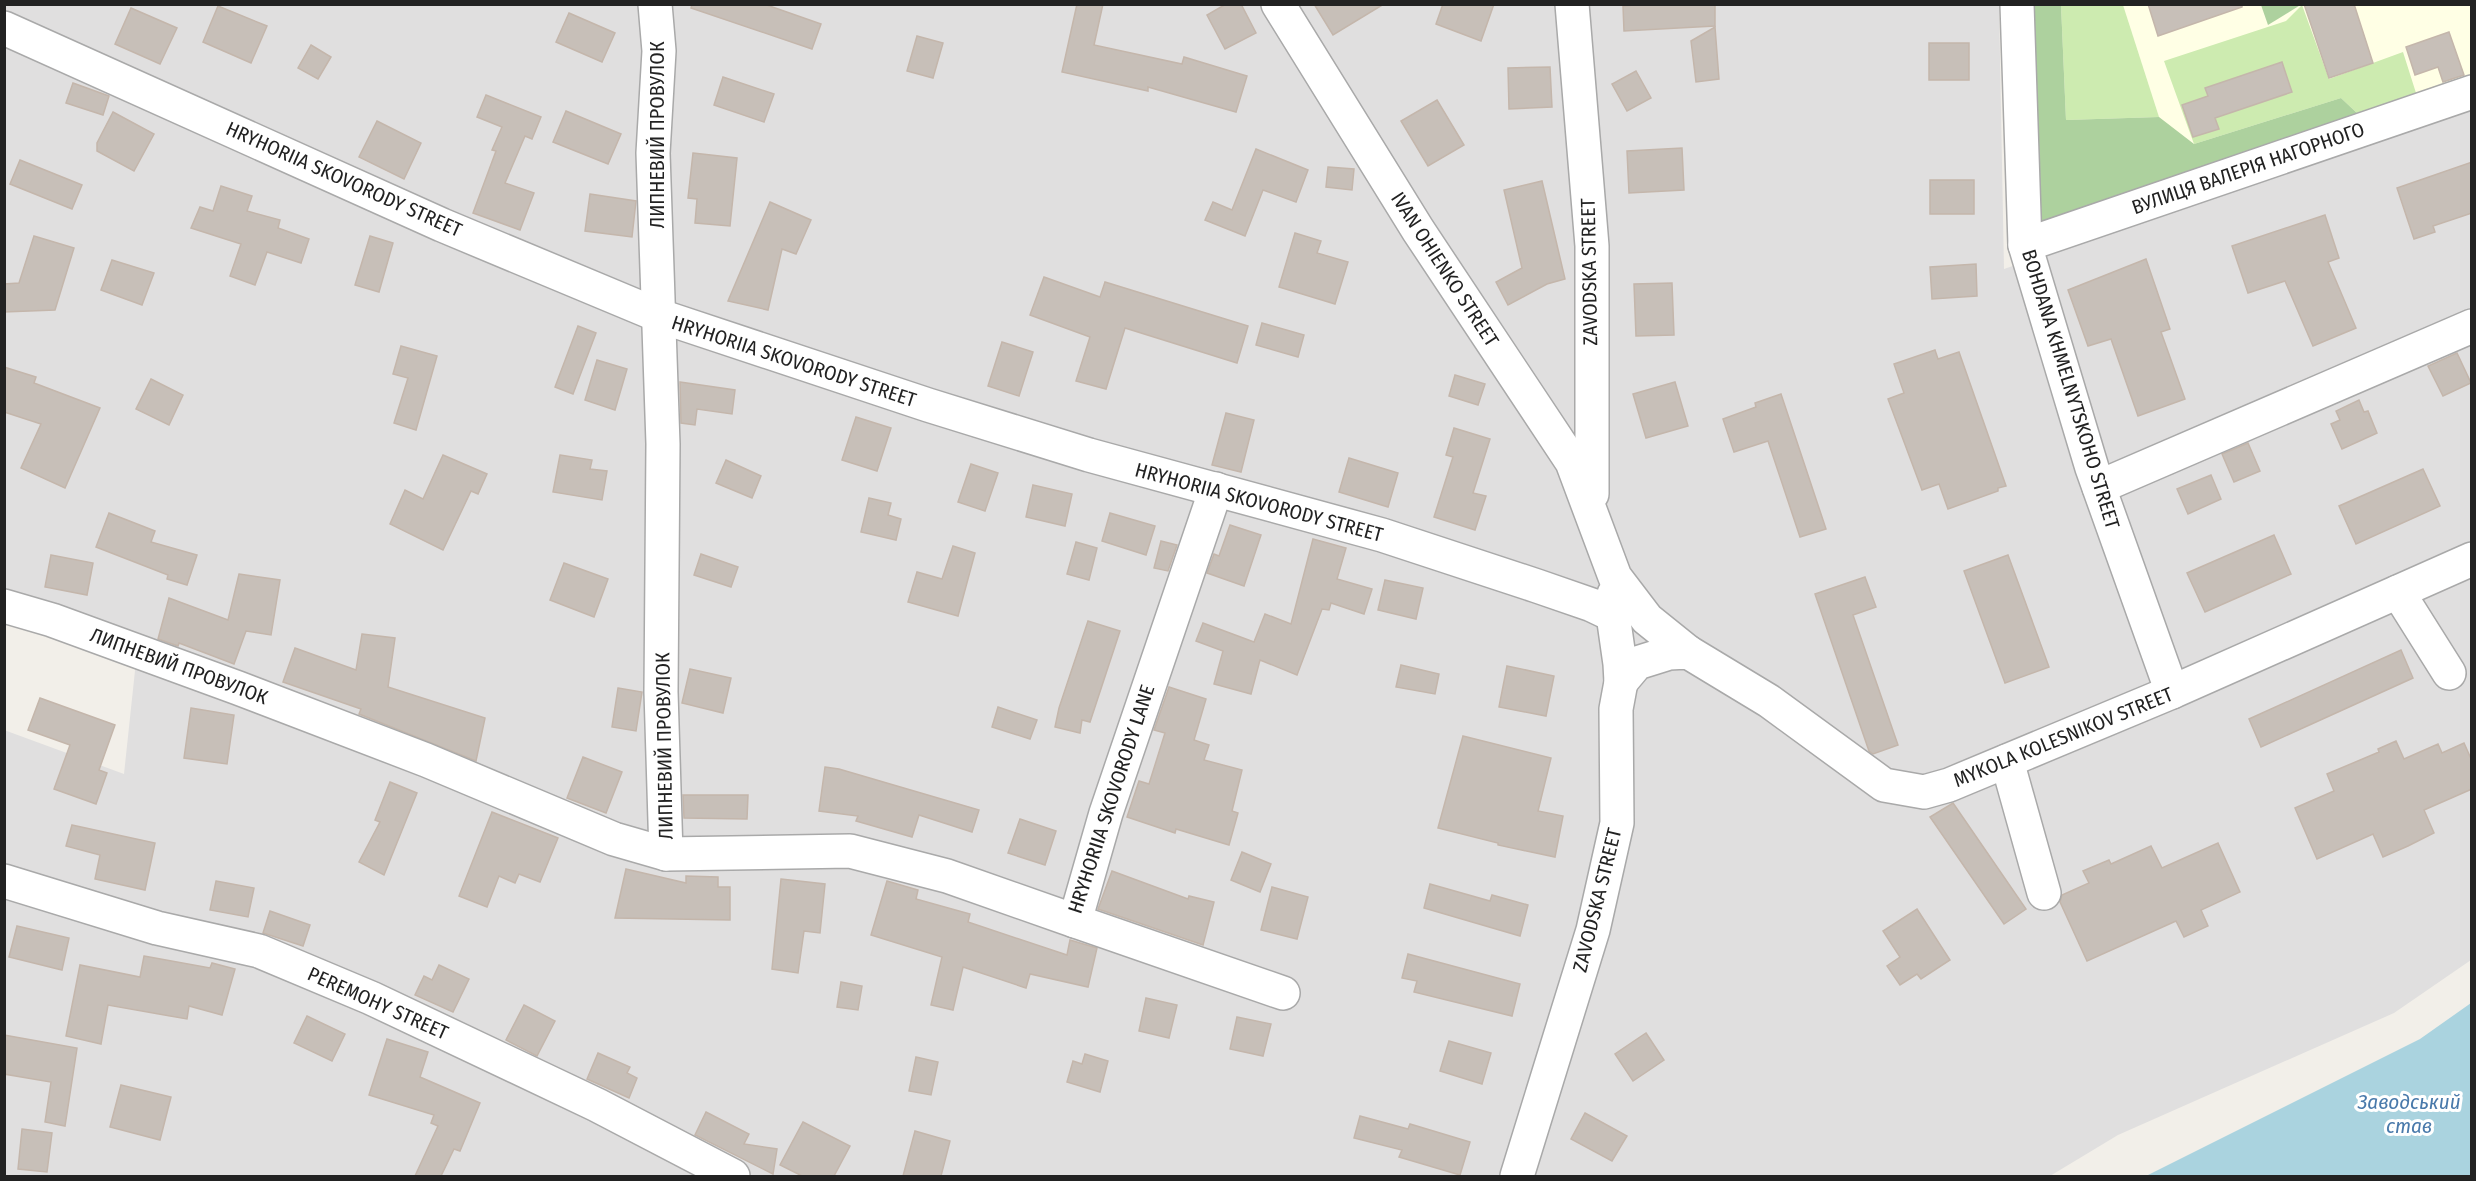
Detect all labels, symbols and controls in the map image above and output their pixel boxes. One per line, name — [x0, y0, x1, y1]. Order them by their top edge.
street label: ЛИПНЕВИЙ ПРОВУЛОК — [645, 41, 669, 229]
street label: HRYHORIIA SKOVORODY STREET — [222, 116, 466, 242]
street label: ВУЛИЦЯ ВАЛЕРІЯ НАГОРНОГО — [2129, 117, 2367, 219]
street label: IVAN OHIENKO STREET — [1386, 187, 1504, 351]
street label: ZAVODSKA STREET — [1576, 197, 1602, 346]
street label: BOHDANA KHMELNYTSKOHO STREET — [2017, 246, 2125, 532]
street label: HRYHORIIA SKOVORODY STREET — [669, 310, 920, 412]
street label: HRYHORIIA SKOVORODY STREET — [1132, 457, 1386, 547]
street label: ЛИПНЕВИЙ ПРОВУЛОК — [87, 623, 271, 709]
street label: ЛИПНЕВИЙ ПРОВУЛОК — [650, 652, 678, 840]
street label: HRYHORIIA SKOVORODY LANE — [1063, 682, 1159, 916]
street label: MYKOLA KOLESNIKOV STREET — [1950, 682, 2177, 792]
street label: ZAVODSKA STREET — [1568, 825, 1627, 974]
street label: PEREMOHY STREET — [304, 961, 453, 1045]
water label: Заводський став — [2356, 1089, 2461, 1139]

